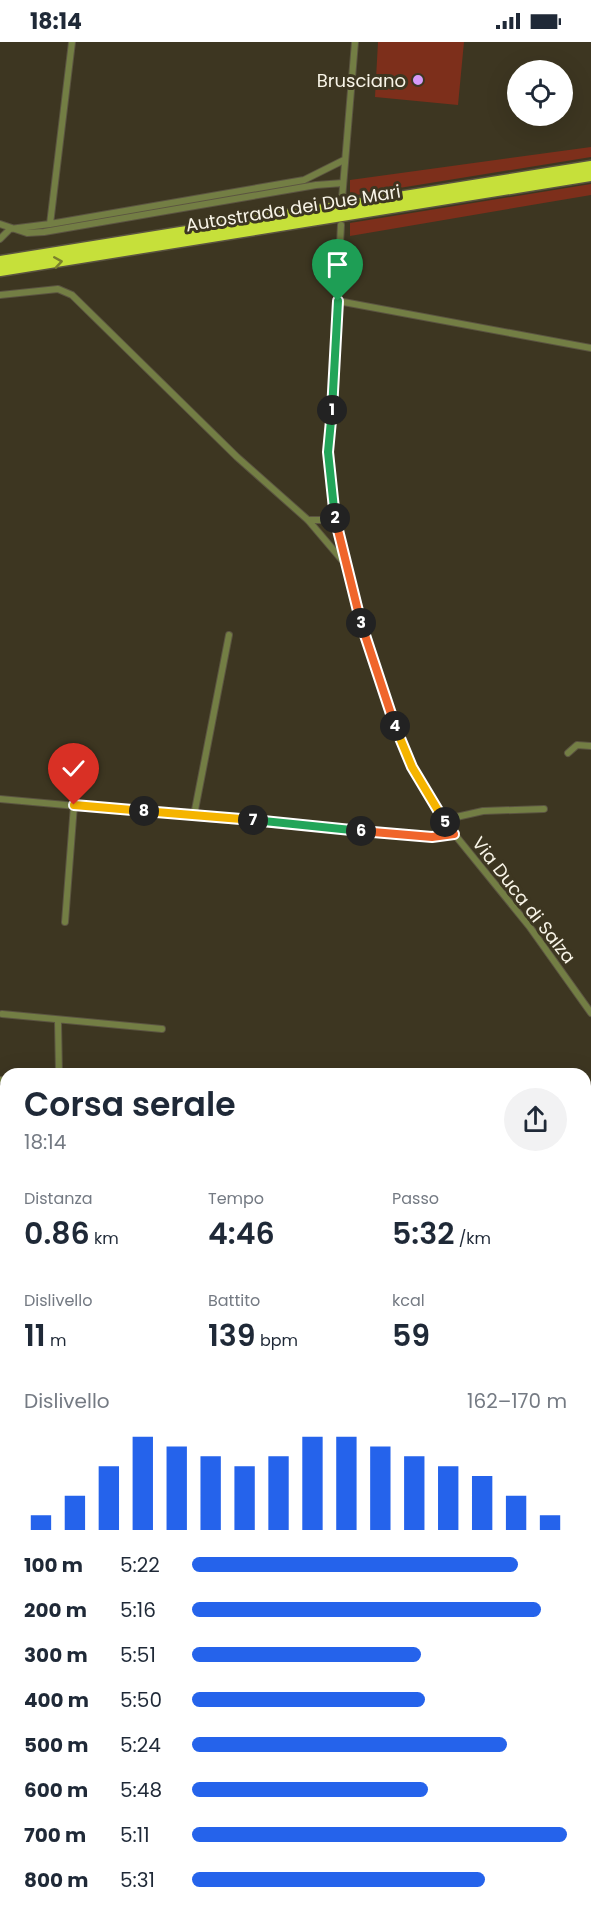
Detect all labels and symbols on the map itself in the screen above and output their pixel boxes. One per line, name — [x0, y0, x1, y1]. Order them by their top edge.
place label: Brusciano — [317, 68, 406, 93]
marker: Brusciano — [411, 73, 425, 87]
street label: Autostrada dei Due Mari — [184, 179, 402, 237]
pin — [312, 239, 363, 301]
one-way arrow — [52, 256, 62, 269]
pin: 1 — [317, 395, 347, 425]
pin: 2 — [320, 503, 350, 533]
pin: 3 — [346, 608, 376, 638]
pin: 4 — [380, 711, 410, 741]
pin — [48, 743, 99, 805]
pin: 8 — [129, 796, 159, 826]
pin: 7 — [238, 805, 268, 835]
pin: 5 — [430, 807, 460, 837]
pin: 6 — [346, 816, 376, 846]
street label: Via Duca di Salza — [467, 831, 581, 969]

